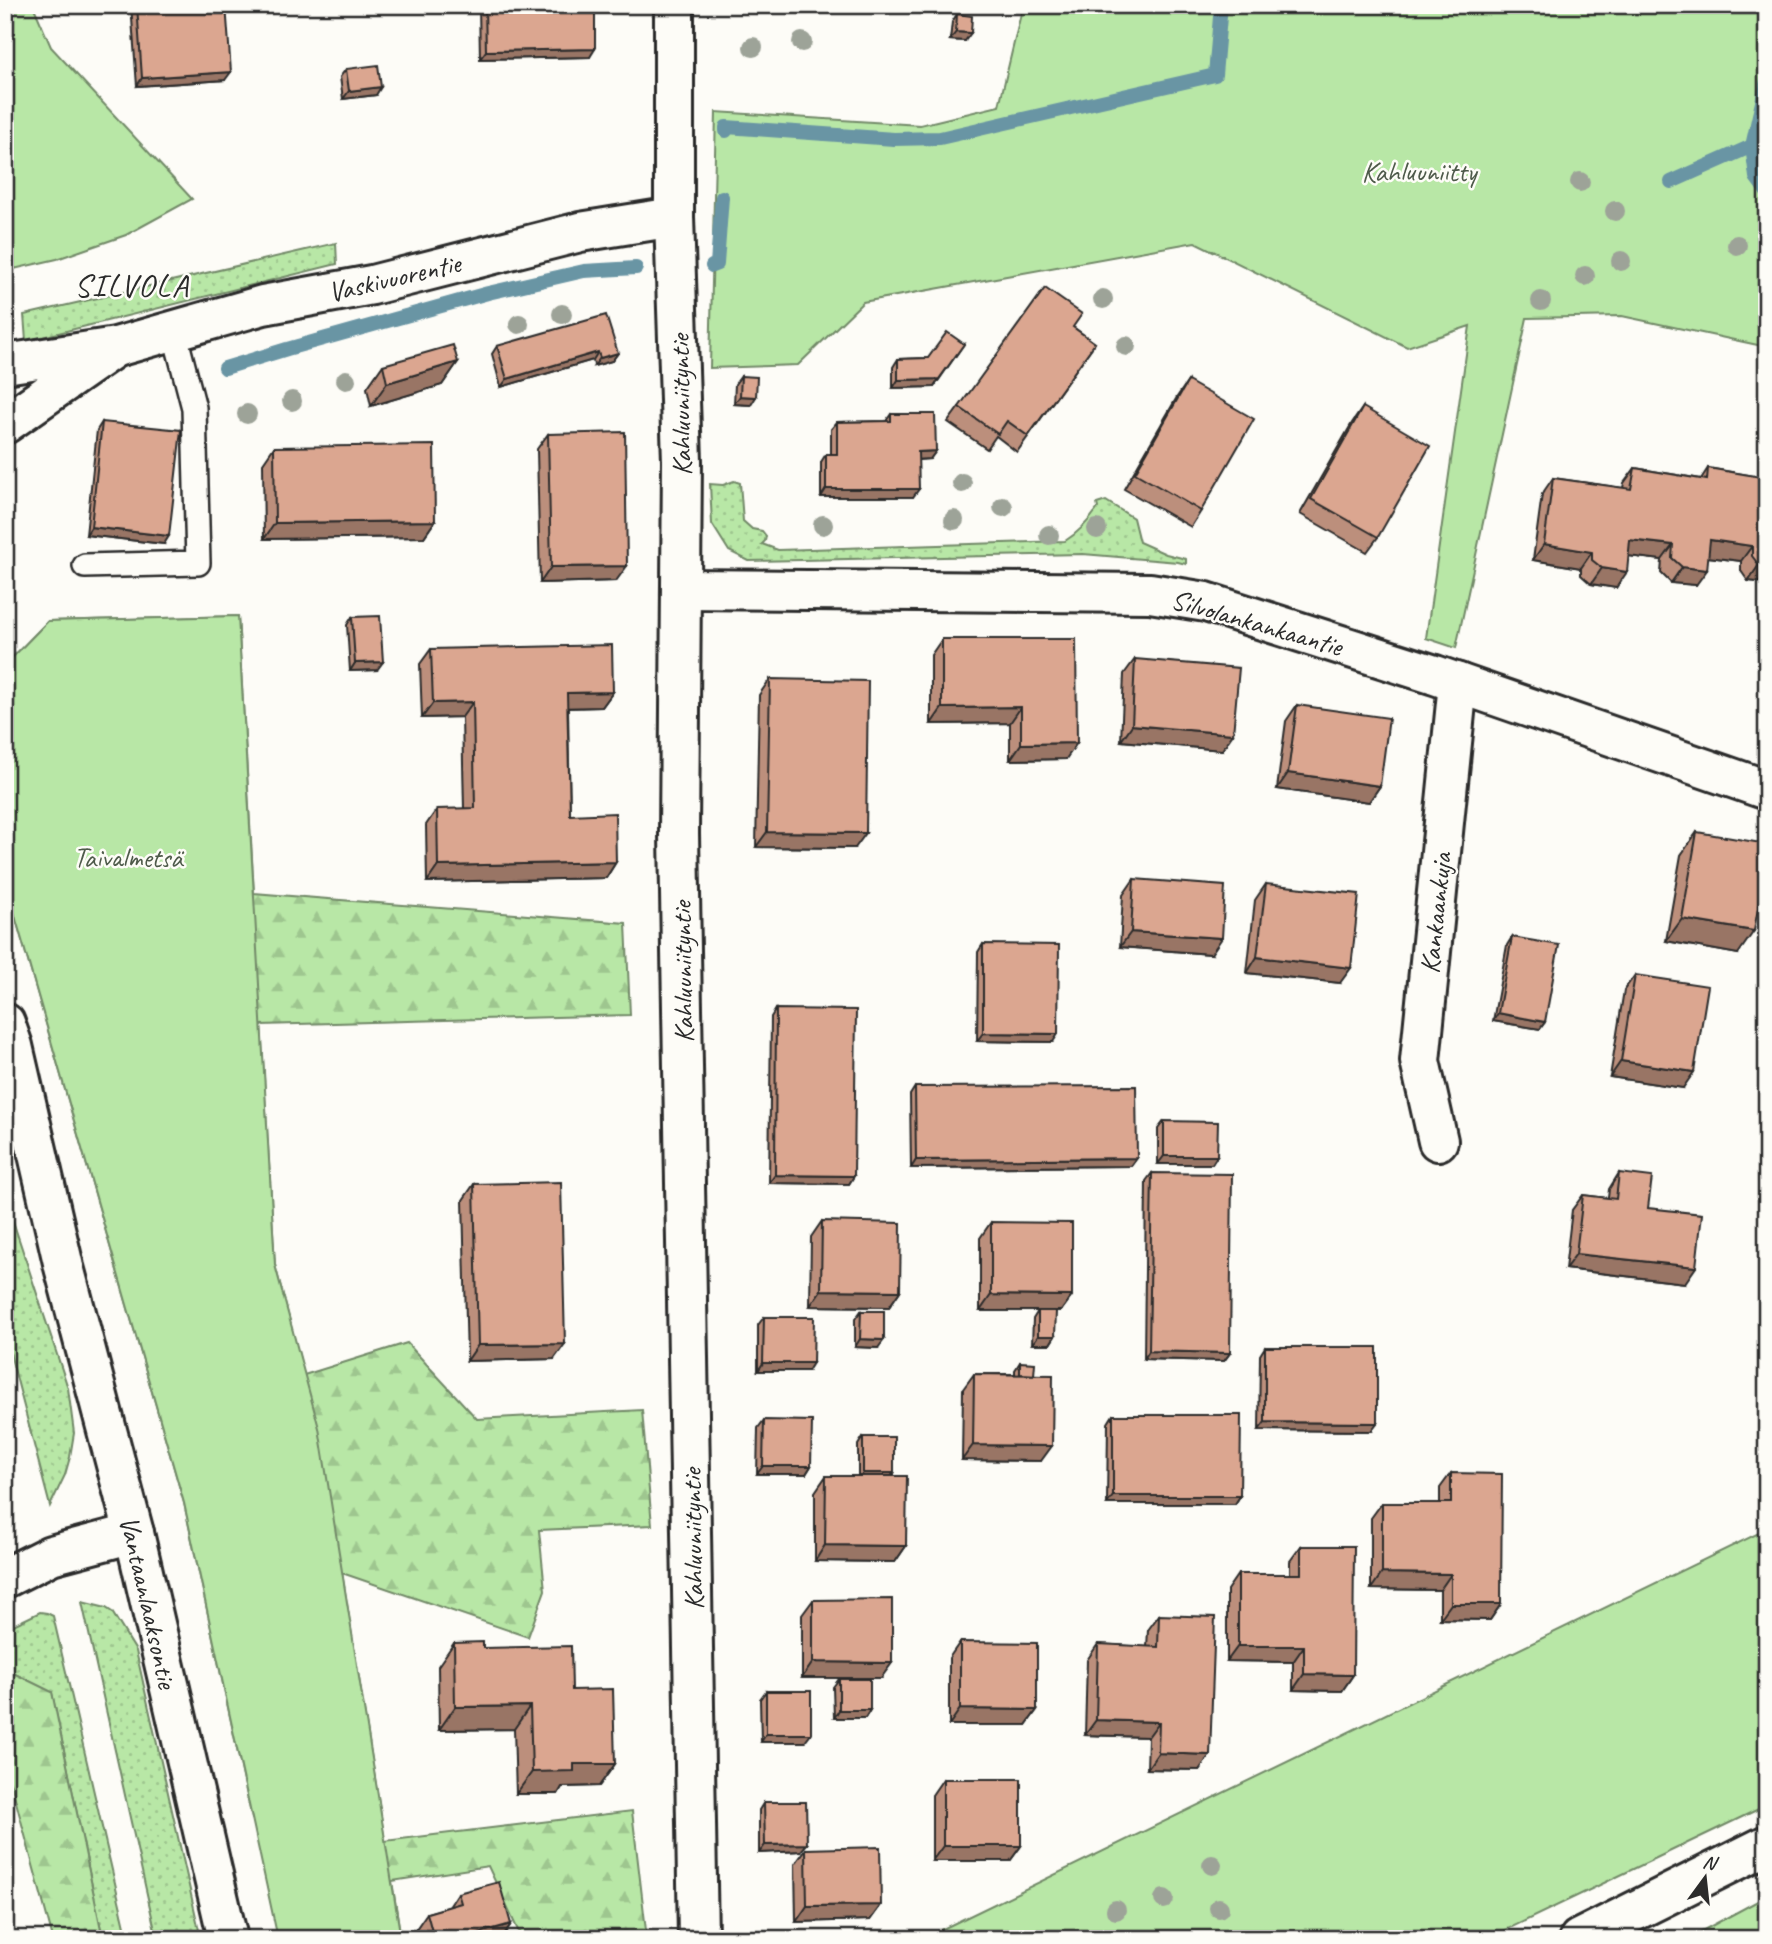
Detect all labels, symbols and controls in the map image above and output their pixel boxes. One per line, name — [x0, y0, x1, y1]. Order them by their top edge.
park label: Kahluuniitty — [1362, 154, 1479, 189]
street label: Vaskivuorentie — [325, 245, 465, 310]
district label: SILVOLA — [74, 265, 190, 306]
street label: Kahluuniityntie — [662, 332, 699, 476]
street label: Silvolankankaantie — [1167, 581, 1348, 664]
park label: Taivalmetsä — [73, 840, 184, 875]
street label: Kankaankuja — [1412, 849, 1459, 975]
street label: Kahluuniityntie — [664, 899, 701, 1043]
street label: Kahluuniityntie — [674, 1466, 711, 1610]
street label: Vantaanlaaksontie — [112, 1513, 186, 1694]
north arrow — [1670, 1842, 1740, 1912]
text: N — [1700, 1849, 1721, 1876]

